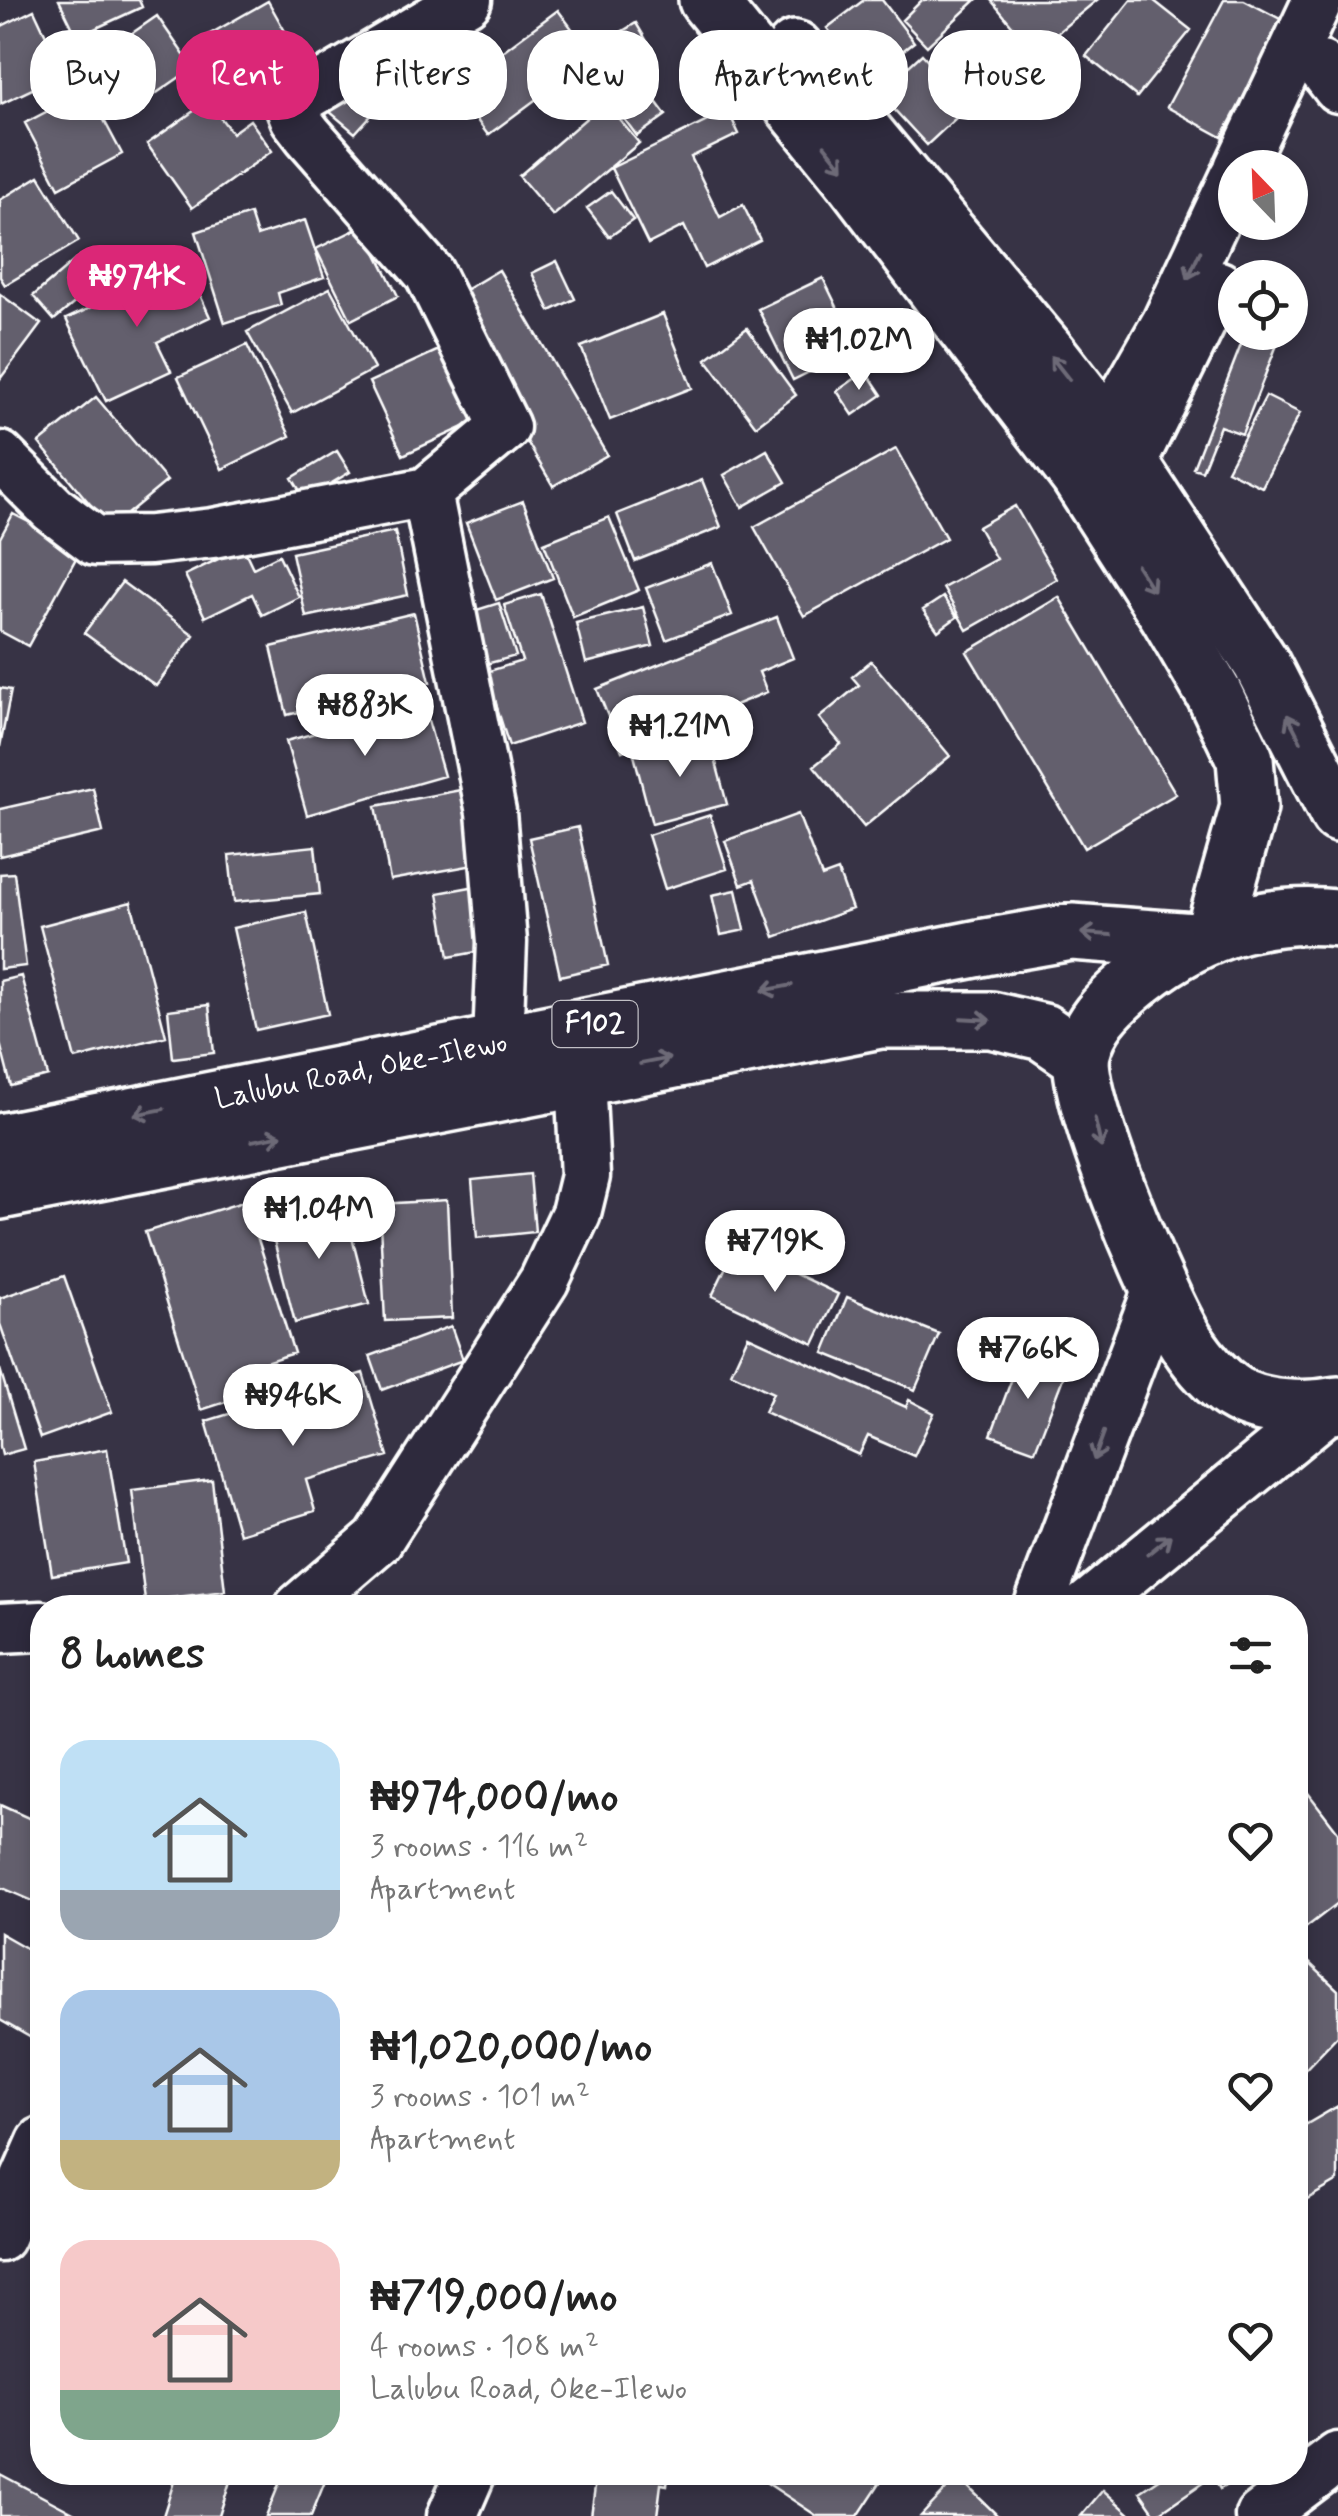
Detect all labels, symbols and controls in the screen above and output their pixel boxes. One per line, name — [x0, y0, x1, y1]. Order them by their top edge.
chip: Buy — [30, 30, 156, 120]
chip: Rent — [176, 30, 319, 120]
chip: Filters — [339, 30, 507, 120]
chip: New — [527, 30, 659, 120]
chip: Apartment — [679, 30, 908, 120]
chip: House — [928, 30, 1081, 120]
one-way arrow — [823, 144, 845, 170]
north arrow — [1218, 150, 1308, 240]
map controls — [1218, 150, 1308, 350]
pin: ₦974K — [67, 245, 207, 330]
one-way arrow — [1183, 249, 1202, 279]
text: ₦974K — [89, 256, 185, 298]
button: locate — [1218, 260, 1308, 350]
pin: ₦1.02M — [778, 308, 940, 393]
text: ₦1.02M — [806, 319, 912, 361]
one-way arrow — [1049, 355, 1071, 381]
one-way arrow — [1134, 563, 1155, 592]
pin: ₦883K — [295, 674, 435, 759]
text: ₦883K — [318, 685, 412, 727]
pin: ₦1.21M — [599, 695, 761, 780]
text: ₦1.21M — [629, 706, 731, 748]
one-way arrow — [1284, 713, 1303, 743]
one-way arrow — [1081, 924, 1113, 943]
one-way arrow — [761, 979, 793, 998]
road number: F102 — [552, 1001, 638, 1047]
one-way arrow — [959, 1010, 991, 1029]
street label: Lalubu Road, Oke-Ilewo — [211, 1023, 511, 1119]
one-way arrow — [638, 1051, 670, 1070]
one-way arrow — [134, 1104, 166, 1123]
one-way arrow — [1090, 1116, 1108, 1148]
one-way arrow — [251, 1128, 283, 1147]
pin: ₦1.04M — [238, 1177, 400, 1262]
text: ₦1.04M — [264, 1188, 374, 1230]
pin: ₦719K — [705, 1210, 845, 1295]
text: ₦719K — [727, 1221, 823, 1263]
pin: ₦766K — [958, 1317, 1098, 1402]
text: ₦766K — [979, 1328, 1077, 1370]
pin: ₦946K — [223, 1364, 363, 1449]
text: ₦946K — [245, 1375, 341, 1417]
one-way arrow — [1089, 1430, 1107, 1461]
one-way arrow — [1146, 1534, 1172, 1556]
text: 8 homes — [60, 1628, 205, 1683]
icon: filters — [1223, 1628, 1278, 1683]
text: ₦974,000/mo — [370, 1771, 618, 1826]
icon: home — [140, 1780, 260, 1900]
icon: heart — [1223, 1813, 1278, 1868]
text: 3 rooms · 116 m² — [370, 1826, 588, 1868]
text: Apartment — [370, 1868, 515, 1910]
text: ₦1,020,000/mo — [370, 2021, 652, 2076]
icon: home — [140, 2030, 260, 2150]
icon: heart — [1223, 2063, 1278, 2118]
text: 3 rooms · 101 m² — [370, 2076, 590, 2118]
text: Apartment — [370, 2118, 515, 2160]
text: ₦719,000/mo — [370, 2271, 617, 2326]
icon: home — [140, 2280, 260, 2400]
icon: heart — [1223, 2313, 1278, 2368]
text: 4 rooms · 108 m² — [370, 2326, 599, 2368]
text: Lalubu Road, Oke-Ilewo — [370, 2368, 687, 2410]

